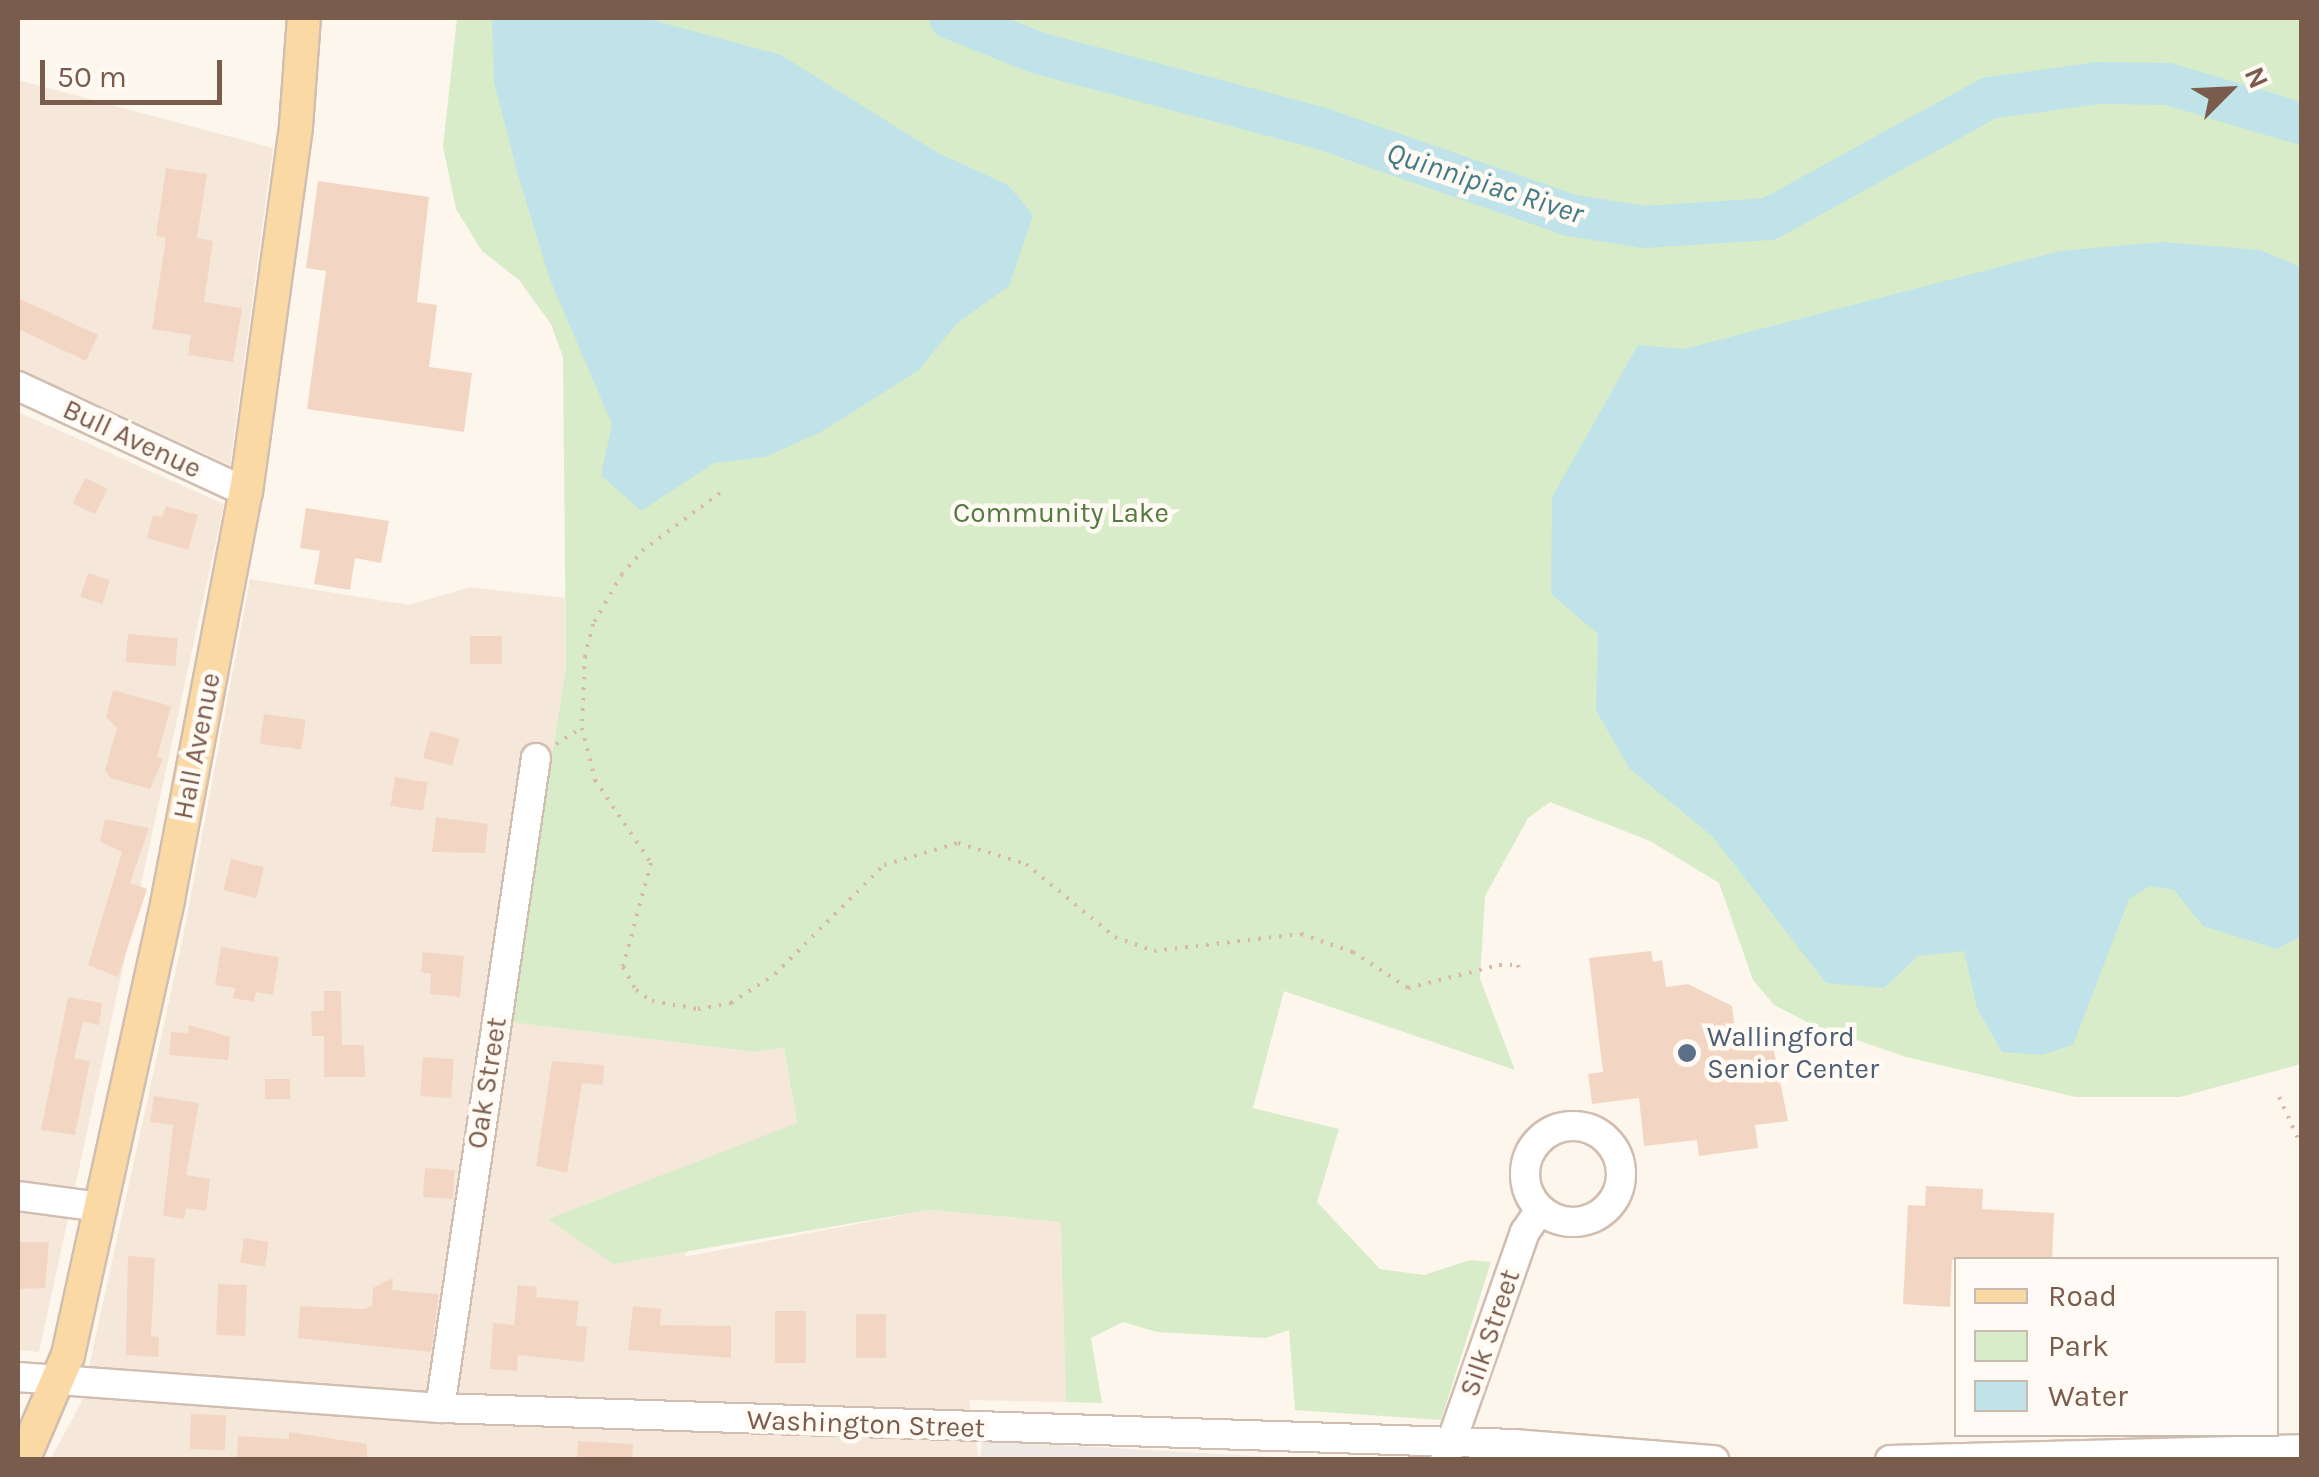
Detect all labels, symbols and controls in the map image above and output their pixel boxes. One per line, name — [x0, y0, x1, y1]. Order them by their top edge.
scale bar — [45, 40, 228, 102]
north arrow — [2179, 40, 2279, 140]
text: 50 m — [57, 59, 127, 95]
text: N — [2238, 62, 2276, 93]
water label: Quinnipiac River — [1382, 134, 1588, 232]
street label: Bull Avenue — [57, 392, 207, 486]
park label: Community Lake — [953, 496, 1169, 530]
street label: Hall Avenue — [166, 670, 228, 822]
street label: Oak Street — [460, 1015, 514, 1151]
place label: Wallingford Senior Center — [1707, 1020, 1879, 1086]
marker: Wallingford Senior Center — [1676, 1042, 1698, 1064]
legend — [1954, 1257, 2279, 1437]
street label: Silk Street — [1453, 1265, 1527, 1401]
text: Road — [2048, 1278, 2117, 1314]
text: Park — [2048, 1328, 2109, 1364]
text: Water — [2048, 1378, 2128, 1414]
street label: Washington Street — [746, 1403, 986, 1445]

